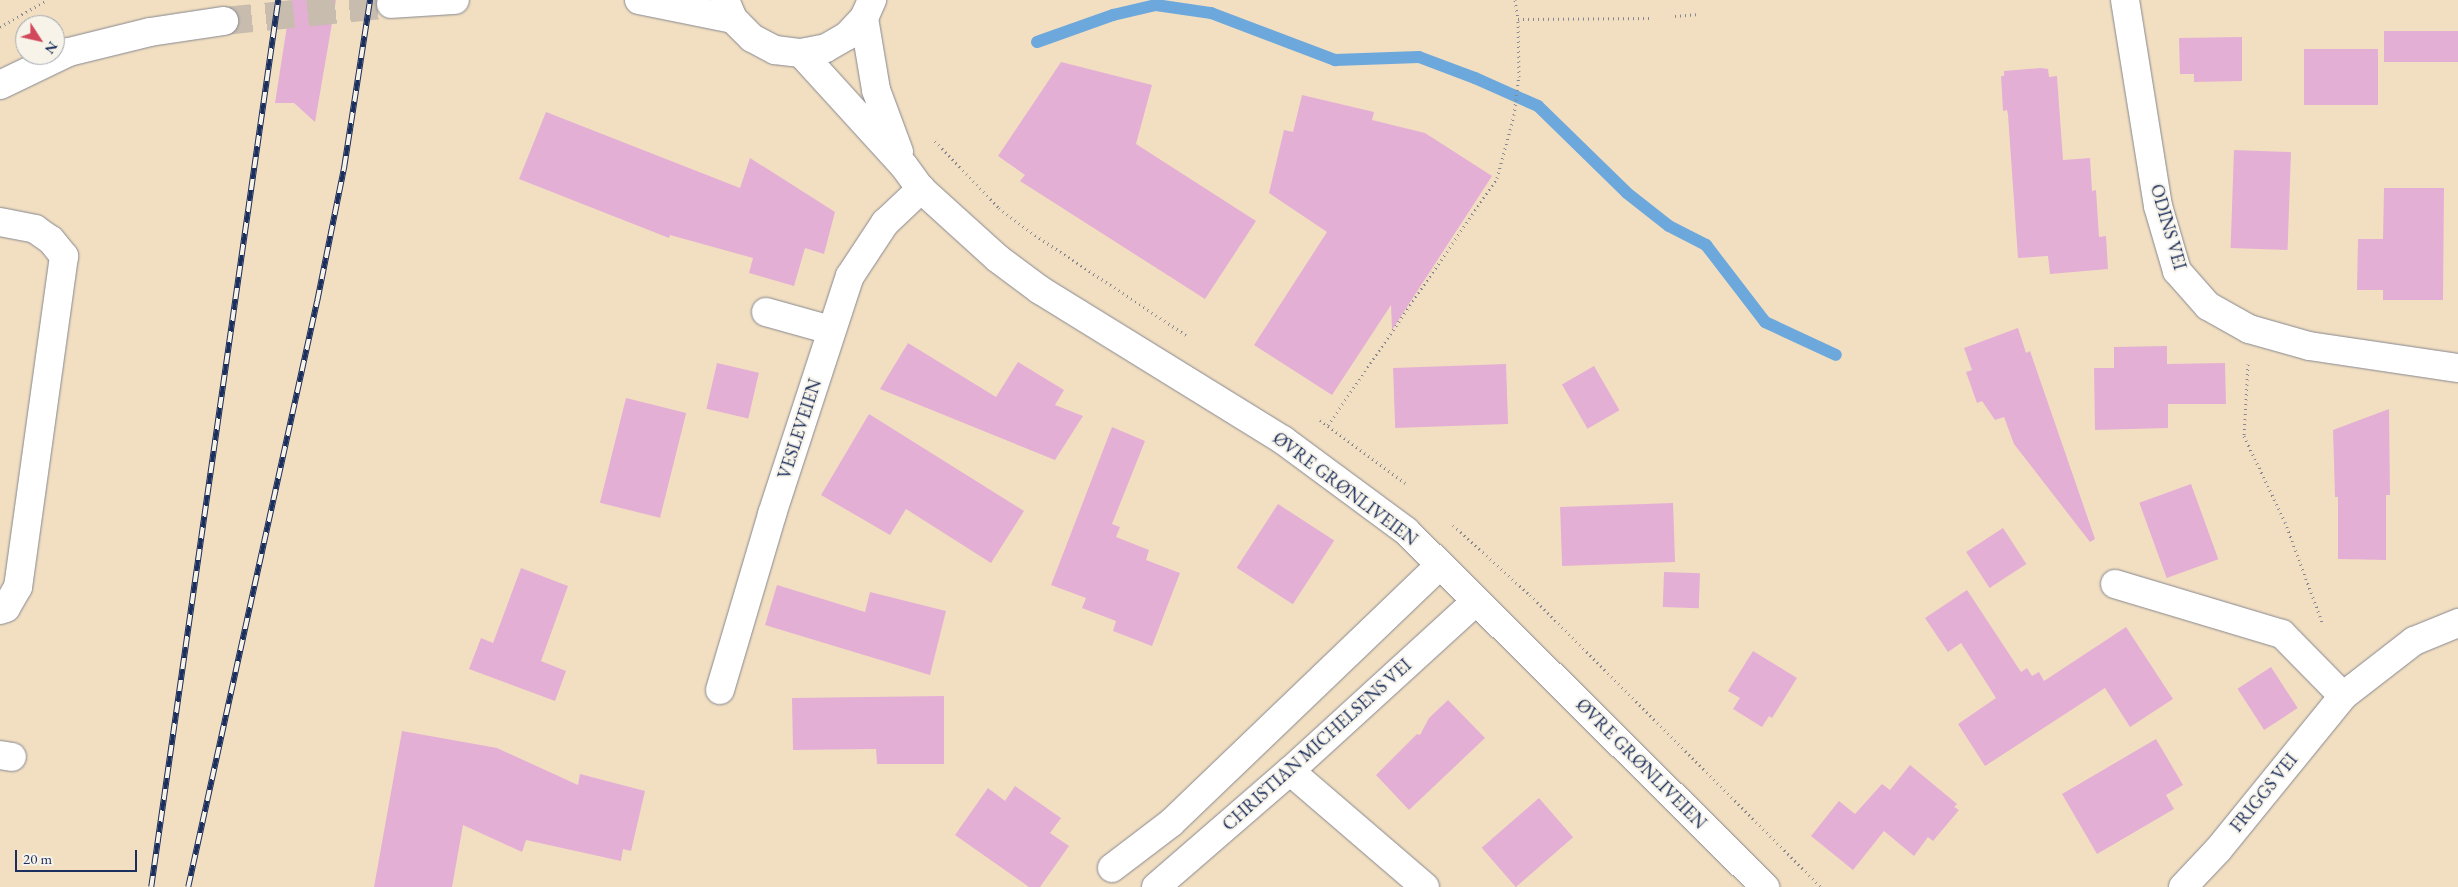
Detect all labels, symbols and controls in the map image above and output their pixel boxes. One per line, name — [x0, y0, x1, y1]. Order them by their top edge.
north arrow — [15, 15, 65, 65]
text: N — [41, 38, 62, 58]
street label: ODINS VEI — [2145, 182, 2191, 272]
street label: VESLEVEIEN — [774, 376, 826, 482]
street label: ØVRE GRØNLIVEIEN — [1268, 428, 1422, 550]
street label: CHRISTIAN MICHELSENS VEI — [1218, 654, 1416, 836]
street label: ØVRE GRØNLIVEIEN — [1571, 694, 1711, 834]
street label: FRIGGS VEI — [2226, 749, 2302, 837]
scale bar — [18, 840, 140, 872]
text: 20 m — [23, 849, 52, 868]

